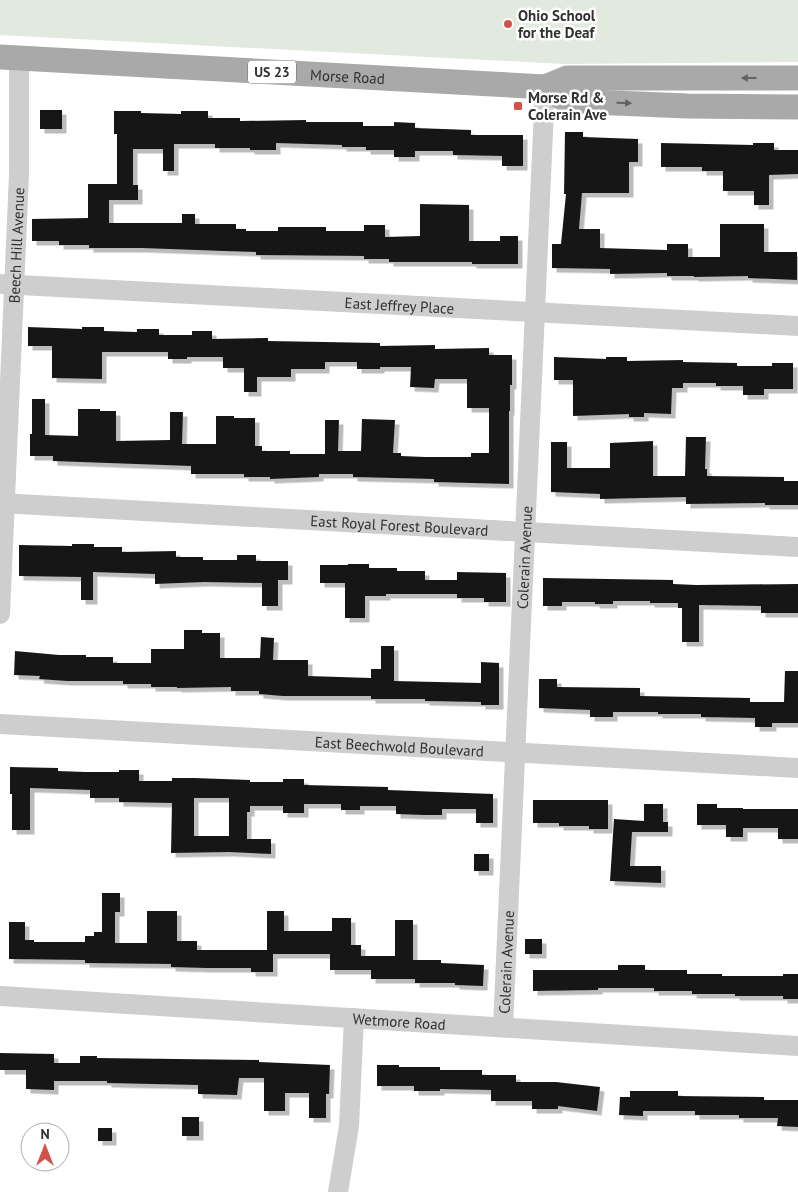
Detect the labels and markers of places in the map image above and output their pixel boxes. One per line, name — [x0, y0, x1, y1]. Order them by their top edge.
place label: Ohio School for the Deaf — [518, 6, 596, 42]
marker: Ohio School for the Deaf — [502, 18, 514, 30]
place label: Morse Rd & Colerain Ave — [528, 88, 607, 124]
marker: Morse Rd & Colerain Ave — [512, 100, 524, 112]

